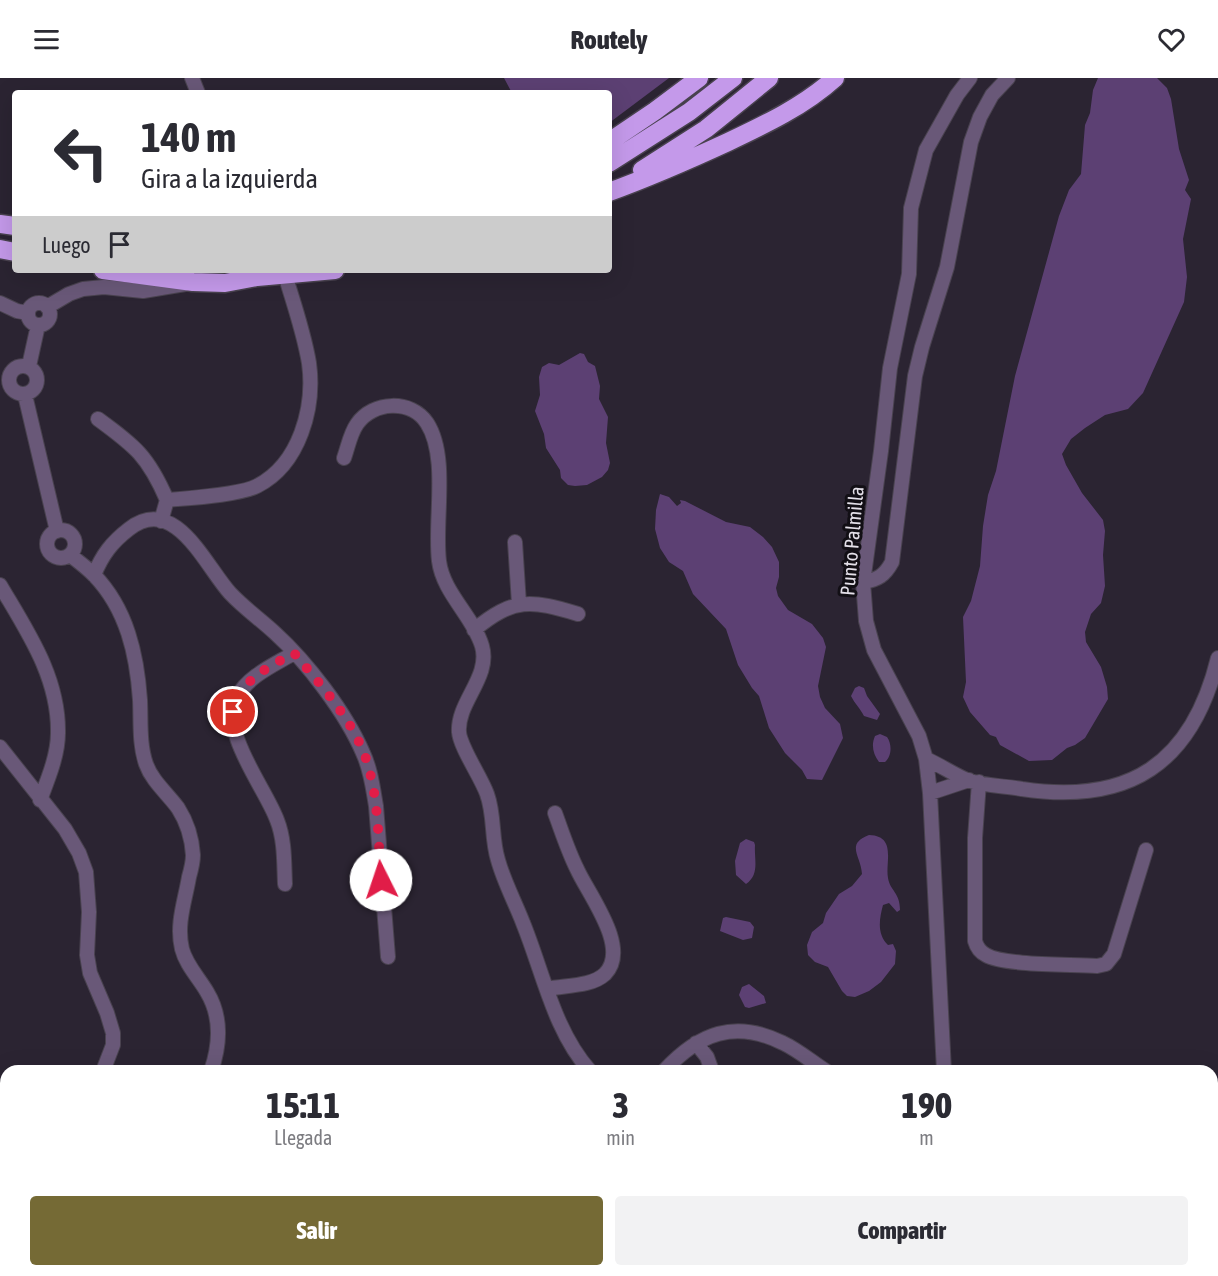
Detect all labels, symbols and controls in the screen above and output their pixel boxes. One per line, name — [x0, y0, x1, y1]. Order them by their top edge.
icon: menu — [30, 23, 63, 56]
icon: heart — [1155, 23, 1188, 56]
text: Routely — [570, 24, 648, 55]
text: 140 m — [141, 113, 236, 161]
icon: left — [42, 114, 120, 192]
text: Gira a la izquierda — [141, 163, 318, 194]
icon: arrive — [103, 228, 136, 261]
text: Luego — [42, 232, 91, 258]
street label: Punto Palmilla — [835, 485, 868, 597]
pin — [207, 686, 258, 737]
icon: arrive — [216, 695, 249, 728]
position arrow — [349, 848, 413, 912]
text: 15:11 — [266, 1084, 340, 1126]
text: 3 — [612, 1084, 629, 1126]
text: 190 — [901, 1084, 952, 1126]
text: Llegada — [274, 1126, 332, 1149]
text: min — [606, 1126, 635, 1149]
text: m — [919, 1126, 934, 1149]
button: Salir — [30, 1196, 603, 1265]
button: Compartir — [615, 1196, 1188, 1265]

